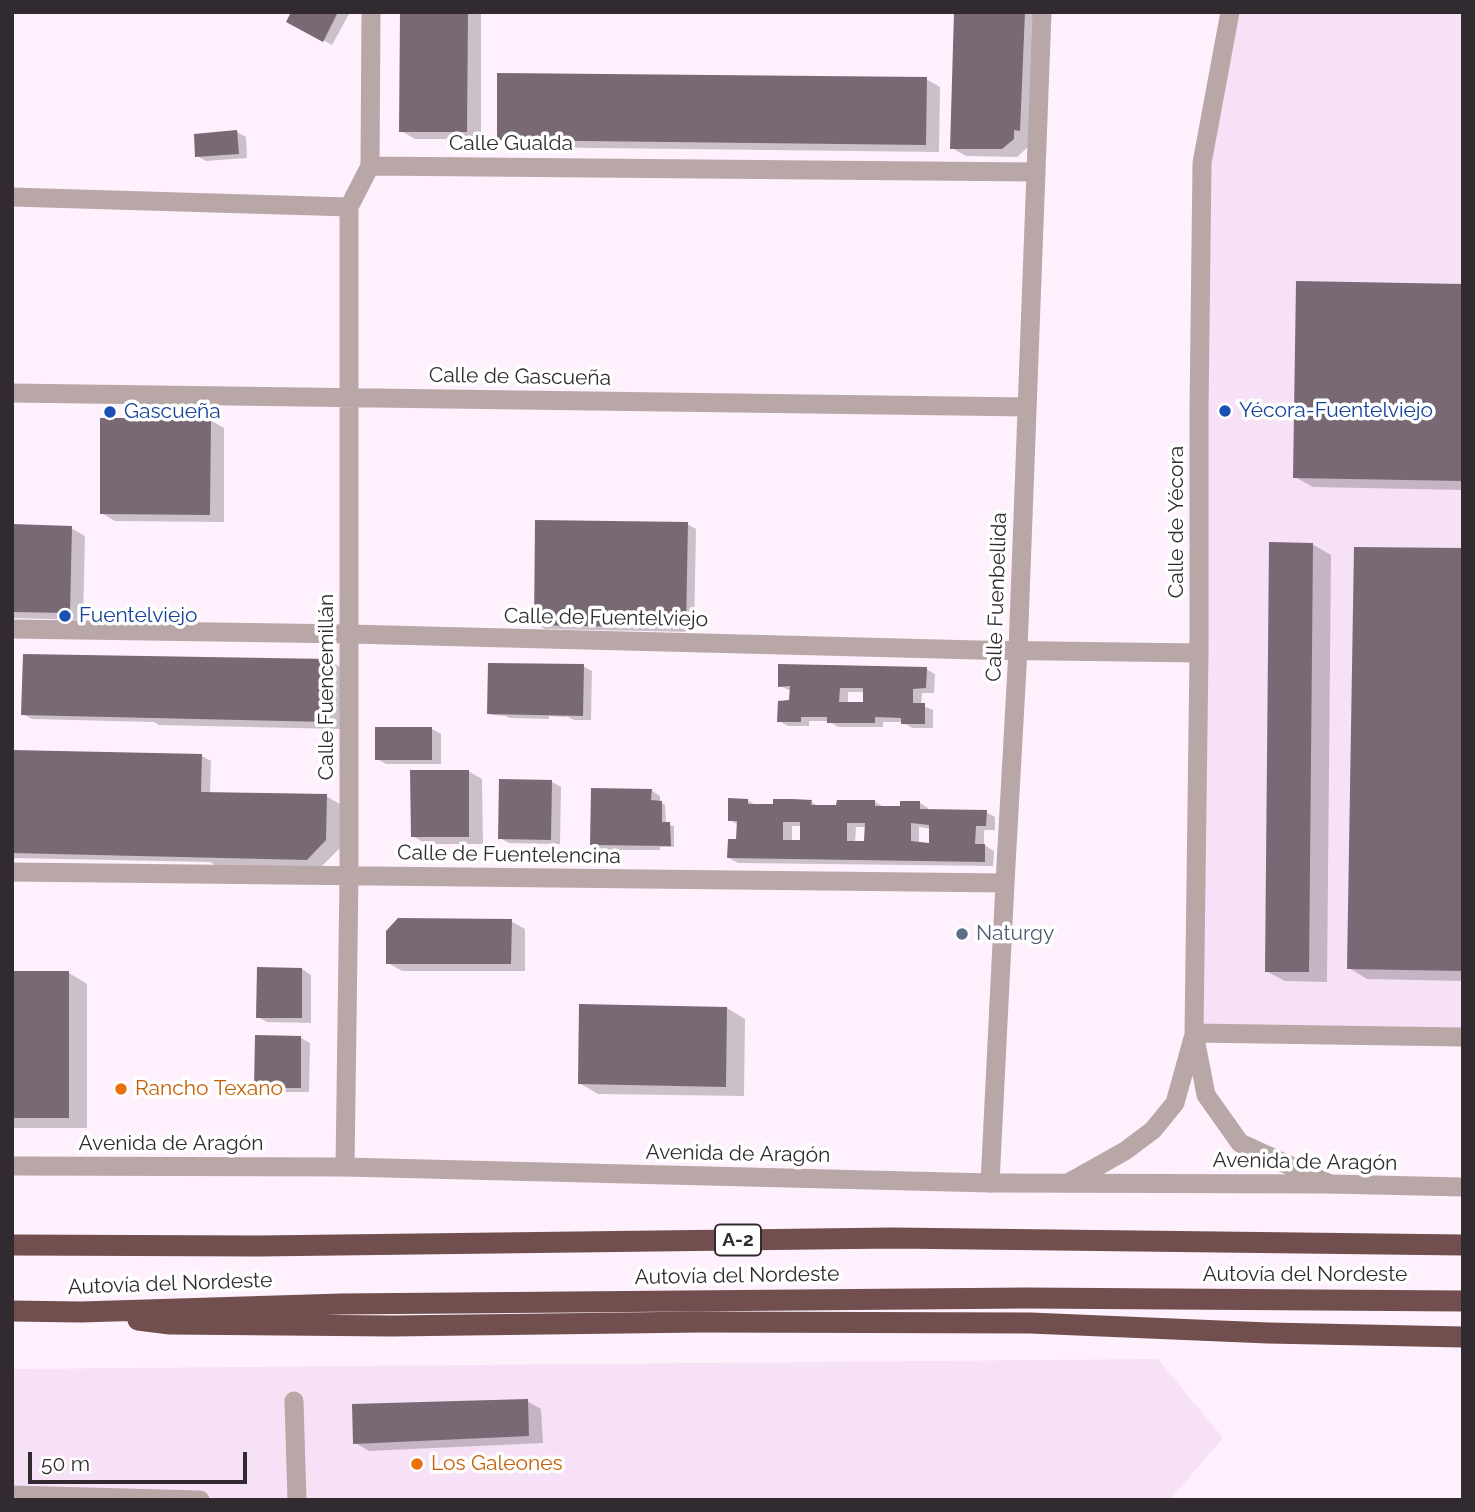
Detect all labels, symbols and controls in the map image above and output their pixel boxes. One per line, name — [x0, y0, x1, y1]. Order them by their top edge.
street label: Calle Gualda — [449, 131, 573, 157]
street label: Calle de Gascueña — [429, 363, 611, 391]
place label: Yécora-Fuentelviejo — [1239, 398, 1433, 424]
place label: Gascueña — [124, 399, 221, 425]
marker: Yécora-Fuentelviejo — [1217, 403, 1233, 419]
marker: Gascueña — [102, 404, 118, 420]
street label: Calle de Yécora — [1164, 446, 1190, 598]
street label: Calle Fuenbellida — [981, 512, 1013, 682]
street label: Calle Fuencemillán — [314, 594, 340, 780]
place label: Fuentelviejo — [79, 603, 197, 629]
street label: Calle de Fuentelviejo — [504, 604, 708, 632]
marker: Fuentelviejo — [57, 608, 73, 624]
street label: Calle de Fuentelencina — [397, 840, 621, 870]
place label: Naturgy — [976, 921, 1054, 947]
marker: Naturgy — [954, 926, 970, 942]
place label: Rancho Texano — [135, 1076, 283, 1102]
marker: Rancho Texano — [113, 1081, 129, 1097]
street label: Avenida de Aragón — [79, 1131, 263, 1157]
street label: Avenida de Aragón — [645, 1140, 831, 1168]
street label: Avenida de Aragón — [1212, 1148, 1398, 1176]
road number: A-2 — [715, 1224, 761, 1256]
street label: Autovía del Nordeste — [634, 1262, 840, 1290]
street label: Autovía del Nordeste — [1203, 1262, 1407, 1288]
street label: Autovía del Nordeste — [67, 1268, 273, 1300]
scale bar — [32, 1438, 250, 1482]
text: 50 m — [41, 1451, 90, 1476]
place label: Los Galeones — [431, 1451, 563, 1477]
marker: Los Galeones — [409, 1456, 425, 1472]

